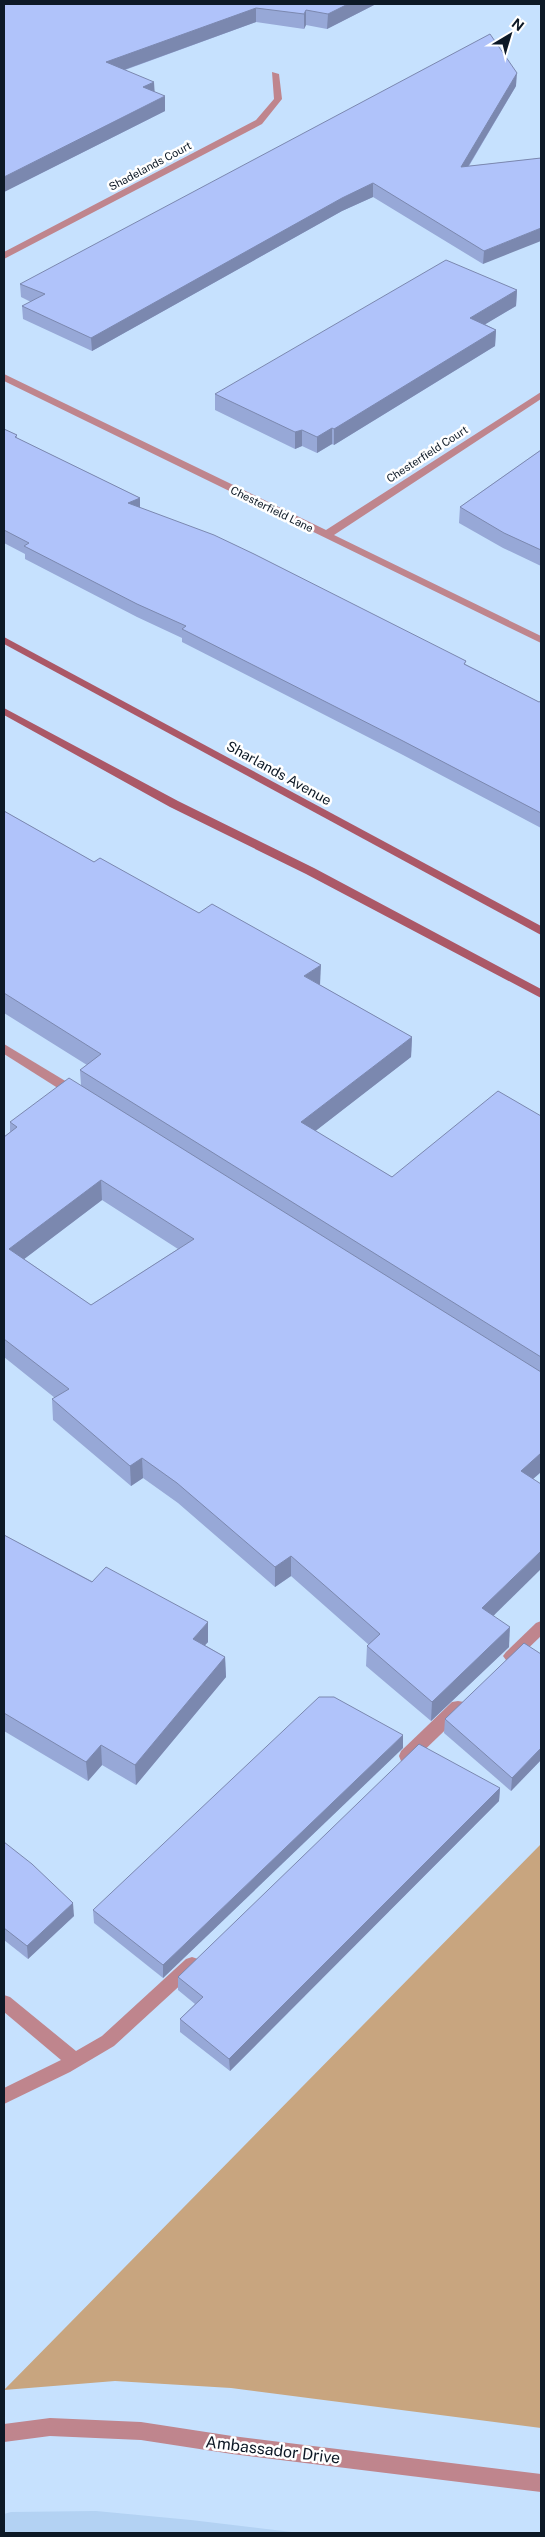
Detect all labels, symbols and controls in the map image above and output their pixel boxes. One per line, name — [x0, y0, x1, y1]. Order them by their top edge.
north arrow — [485, 10, 535, 60]
text: N — [509, 15, 527, 34]
street label: Shadelands Court — [107, 139, 193, 193]
street label: Chesterfield Court — [384, 423, 470, 485]
street label: Chesterfield Lane — [229, 484, 315, 534]
street label: Sharlands Avenue — [224, 738, 334, 809]
street label: Ambassador Drive — [205, 2432, 341, 2468]

